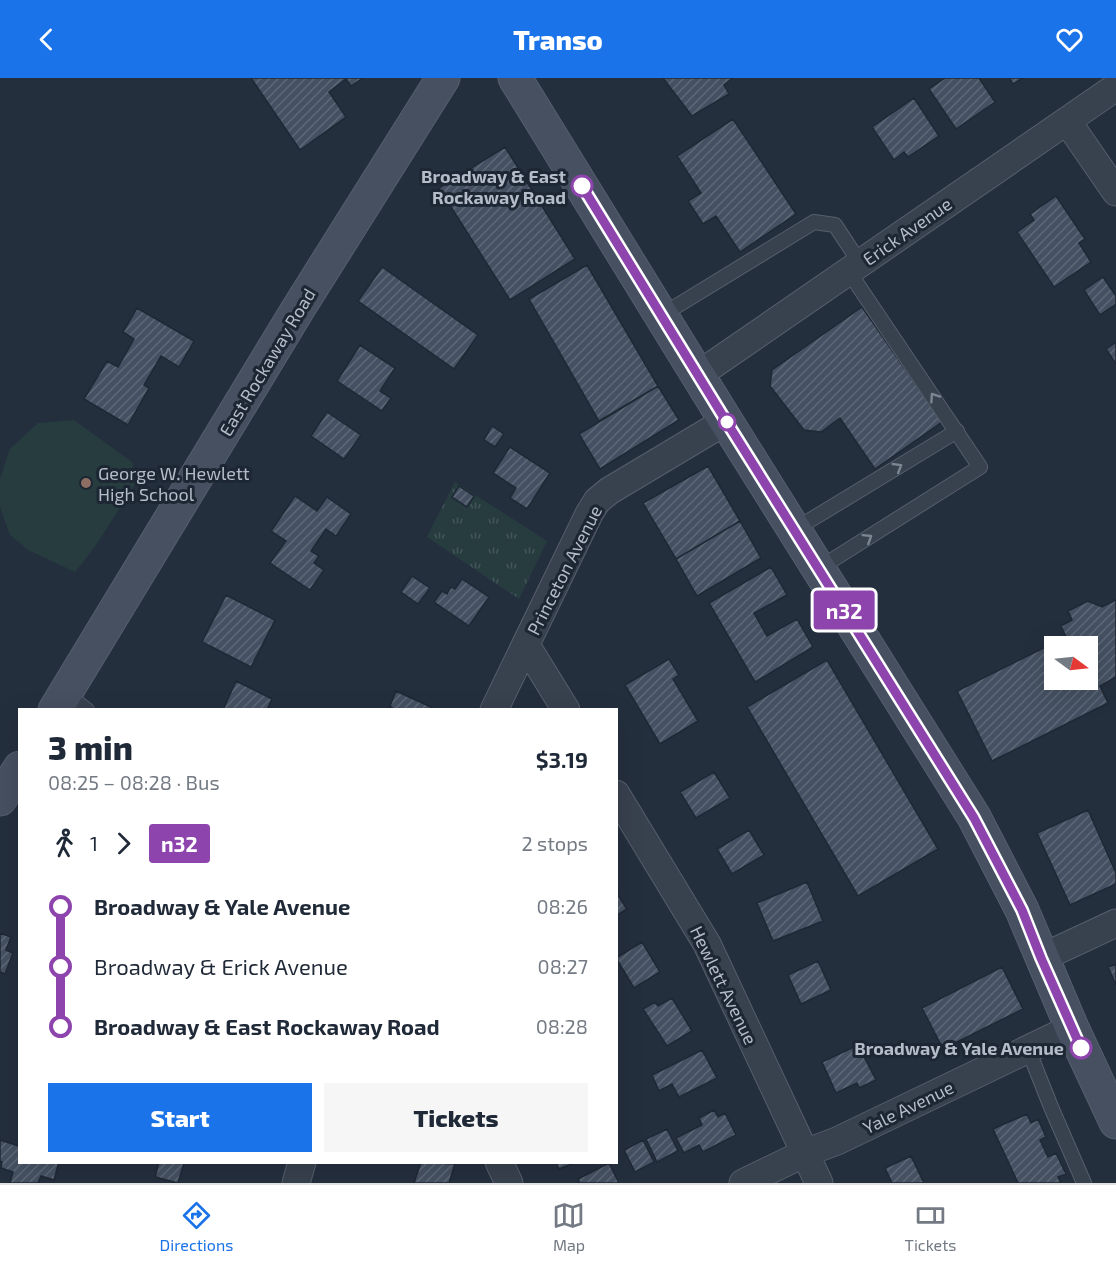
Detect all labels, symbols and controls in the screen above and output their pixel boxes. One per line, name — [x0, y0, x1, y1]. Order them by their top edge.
icon: back — [30, 23, 63, 56]
text: Transo — [513, 23, 603, 55]
icon: heart — [1053, 23, 1086, 56]
place label: Broadway & East Rockaway Road — [421, 165, 567, 208]
marker: Broadway & East Rockaway Road — [571, 175, 593, 197]
street label: Erick Avenue — [858, 192, 956, 270]
street label: East Rockaway Road — [214, 284, 320, 440]
one-way arrow — [930, 393, 941, 404]
unlabelled marker — [718, 413, 736, 431]
place label: George W. Hewlett High School — [98, 462, 250, 505]
one-way arrow — [892, 462, 902, 474]
marker: George W. Hewlett High School — [79, 476, 93, 490]
street label: Princeton Avenue — [522, 502, 606, 638]
one-way arrow — [862, 533, 872, 545]
line badge: n32 — [810, 590, 878, 630]
text: n32 — [826, 598, 862, 623]
north arrow — [1044, 636, 1098, 690]
map controls — [1044, 636, 1098, 690]
text: 3 min — [48, 727, 133, 767]
text: $3.19 — [536, 746, 588, 772]
text: 08:25 – 08:28 · Bus — [48, 770, 220, 794]
icon: walk — [48, 827, 81, 860]
icon: forward — [107, 827, 140, 860]
text: 1 — [90, 831, 98, 855]
text: n32 — [161, 831, 198, 856]
text: 2 stops — [521, 831, 588, 855]
text: Broadway & Yale Avenue — [94, 893, 350, 919]
text: 08:26 — [536, 894, 588, 918]
street label: Hewlett Avenue — [686, 922, 762, 1048]
text: Broadway & Erick Avenue — [94, 953, 348, 979]
text: 08:27 — [538, 954, 588, 978]
text: Broadway & East Rockaway Road — [94, 1013, 440, 1039]
text: 08:28 — [536, 1014, 588, 1038]
place label: Broadway & Yale Avenue — [854, 1037, 1064, 1059]
marker: Broadway & Yale Avenue — [1070, 1037, 1092, 1059]
street label: Yale Avenue — [859, 1076, 957, 1138]
button: Start — [48, 1083, 312, 1152]
button: Tickets — [324, 1083, 588, 1152]
tab: Directions — [160, 1199, 233, 1254]
tab: Map — [552, 1199, 585, 1254]
tab: Tickets — [905, 1199, 956, 1254]

